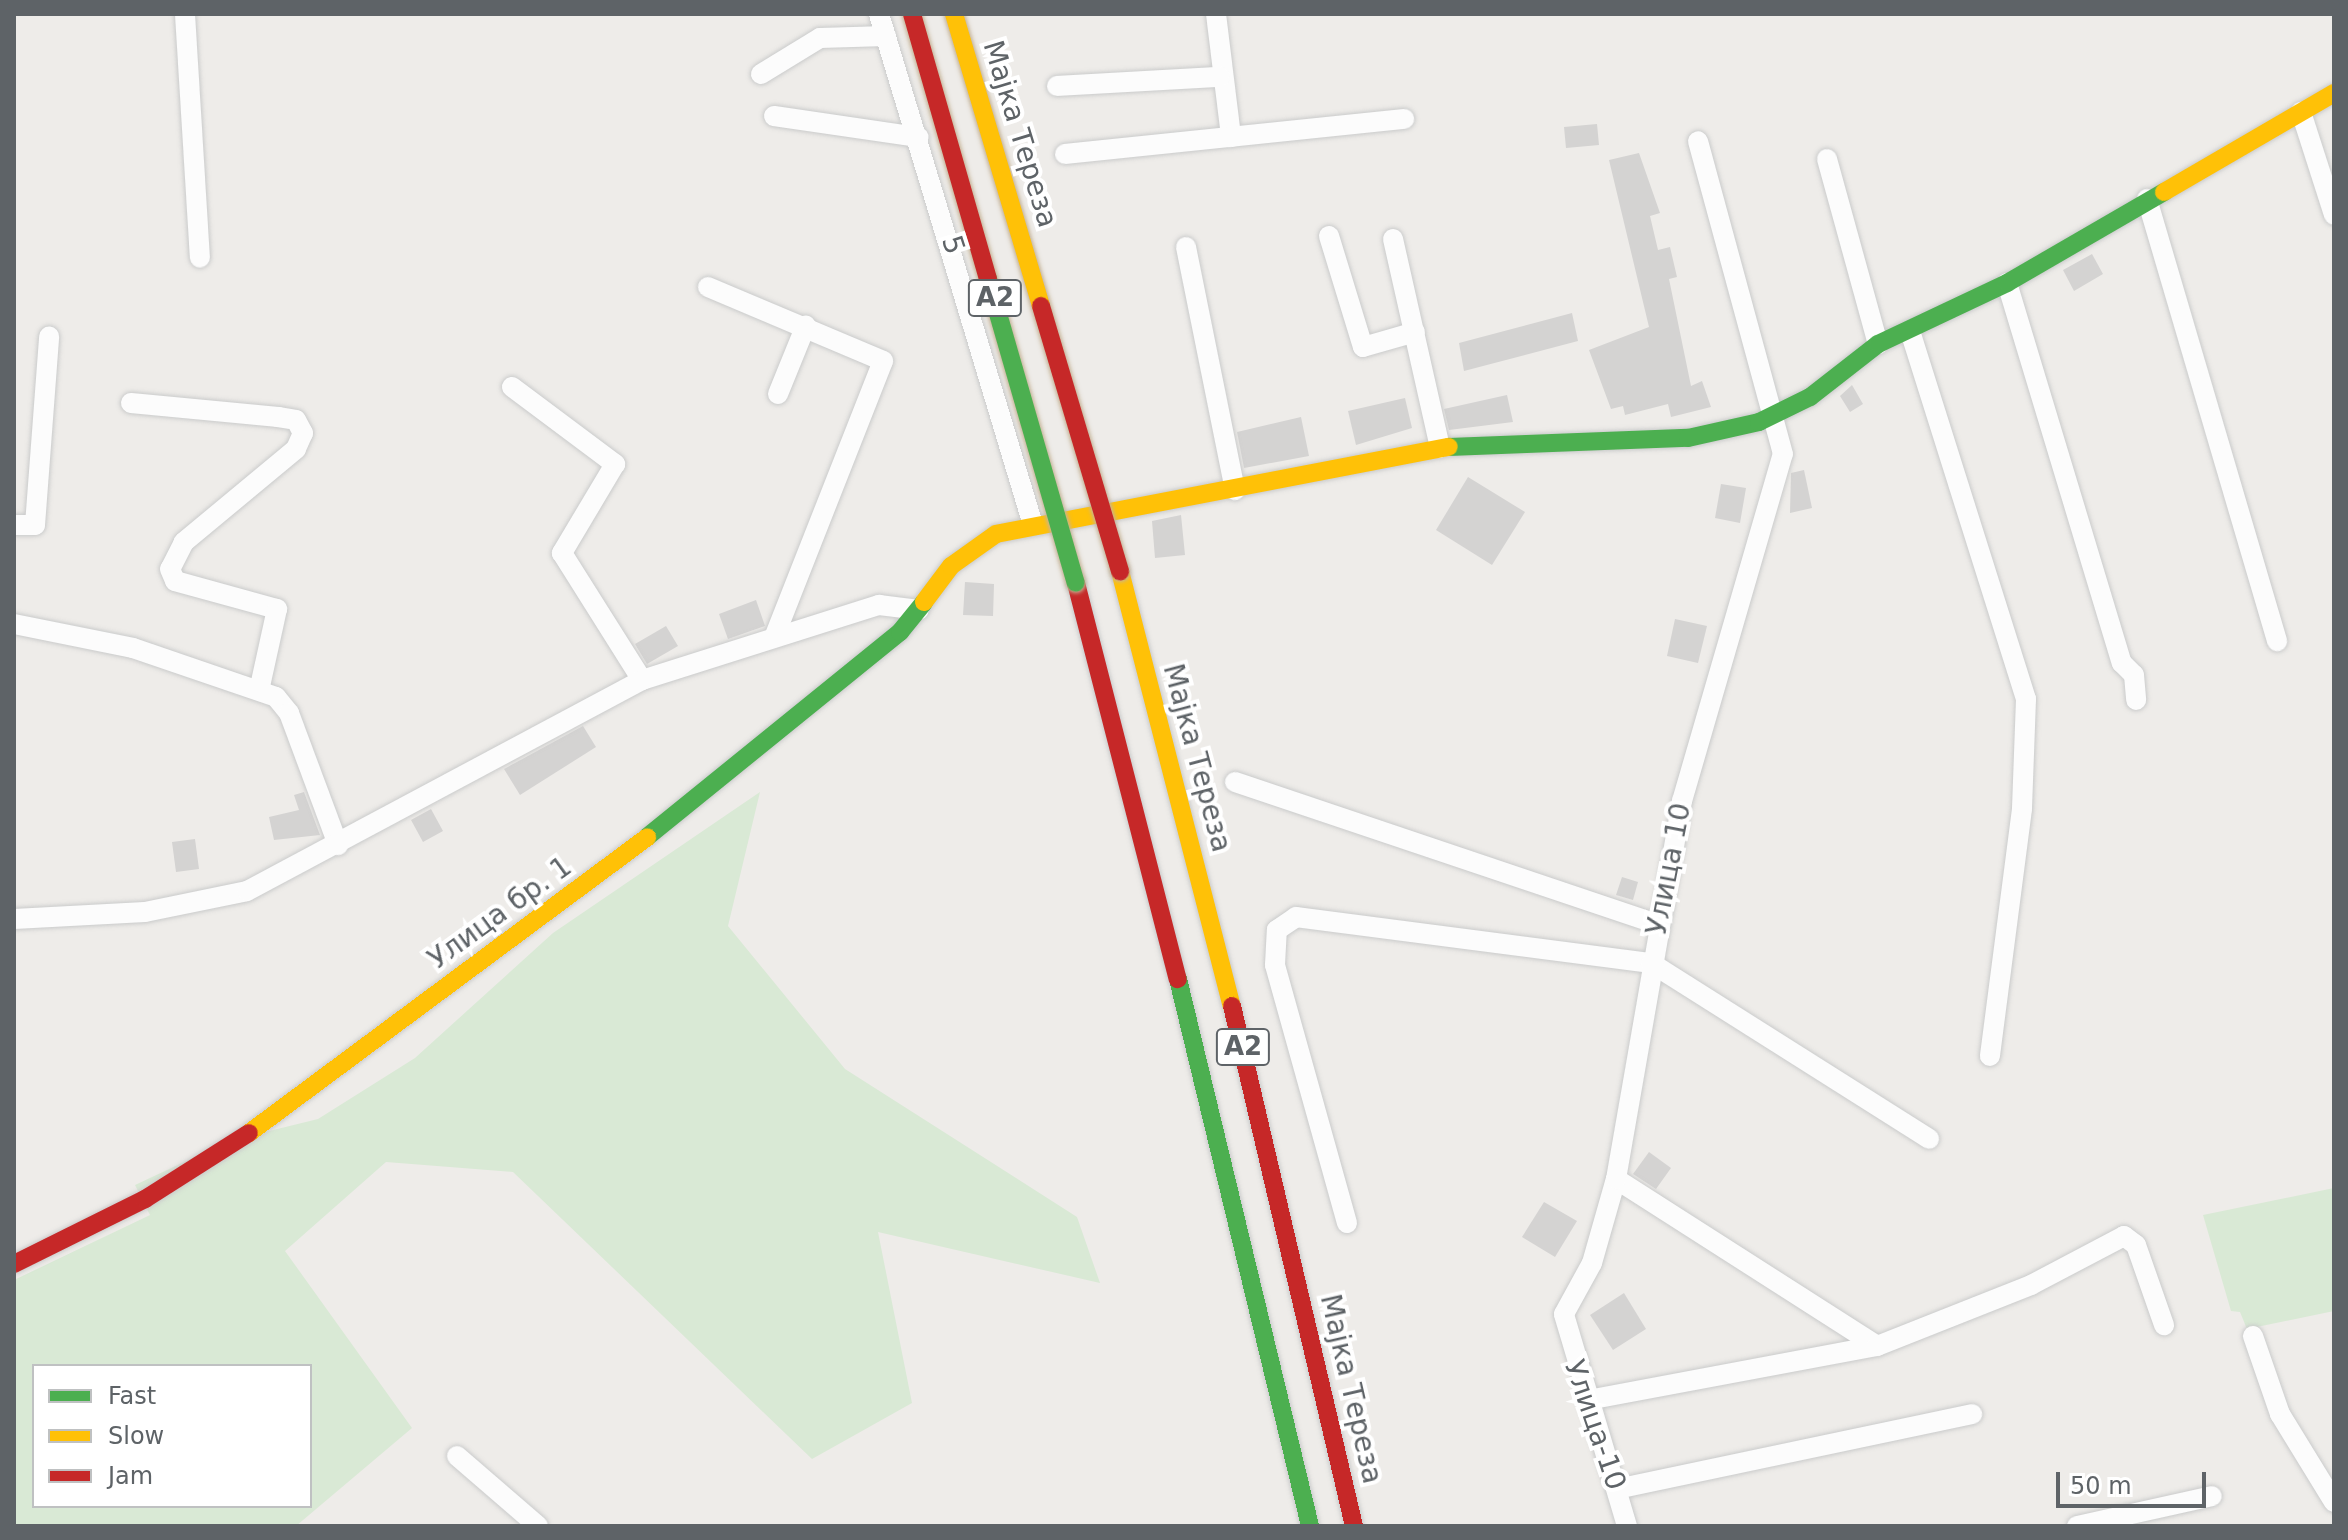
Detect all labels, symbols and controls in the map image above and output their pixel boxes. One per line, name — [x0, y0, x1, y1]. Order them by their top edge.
street label: Мајка Тереза — [976, 37, 1064, 231]
street label: 5 — [934, 231, 972, 259]
road number: A2 — [967, 276, 1023, 320]
street label: Мајка Тереза — [1156, 660, 1238, 856]
street label: Улица 10 — [1640, 800, 1698, 938]
street label: Улица бр. 1 — [422, 850, 578, 976]
road number: A2 — [1215, 1025, 1271, 1069]
street label: Мајка Тереза — [1313, 1291, 1389, 1487]
street label: Улица-10 — [1557, 1356, 1633, 1494]
legend — [32, 1364, 312, 1508]
text: Fast — [108, 1382, 156, 1410]
text: Slow — [108, 1422, 164, 1450]
scale bar — [2060, 1456, 2210, 1506]
text: Jam — [108, 1462, 153, 1490]
text: 50 m — [2070, 1472, 2132, 1500]

